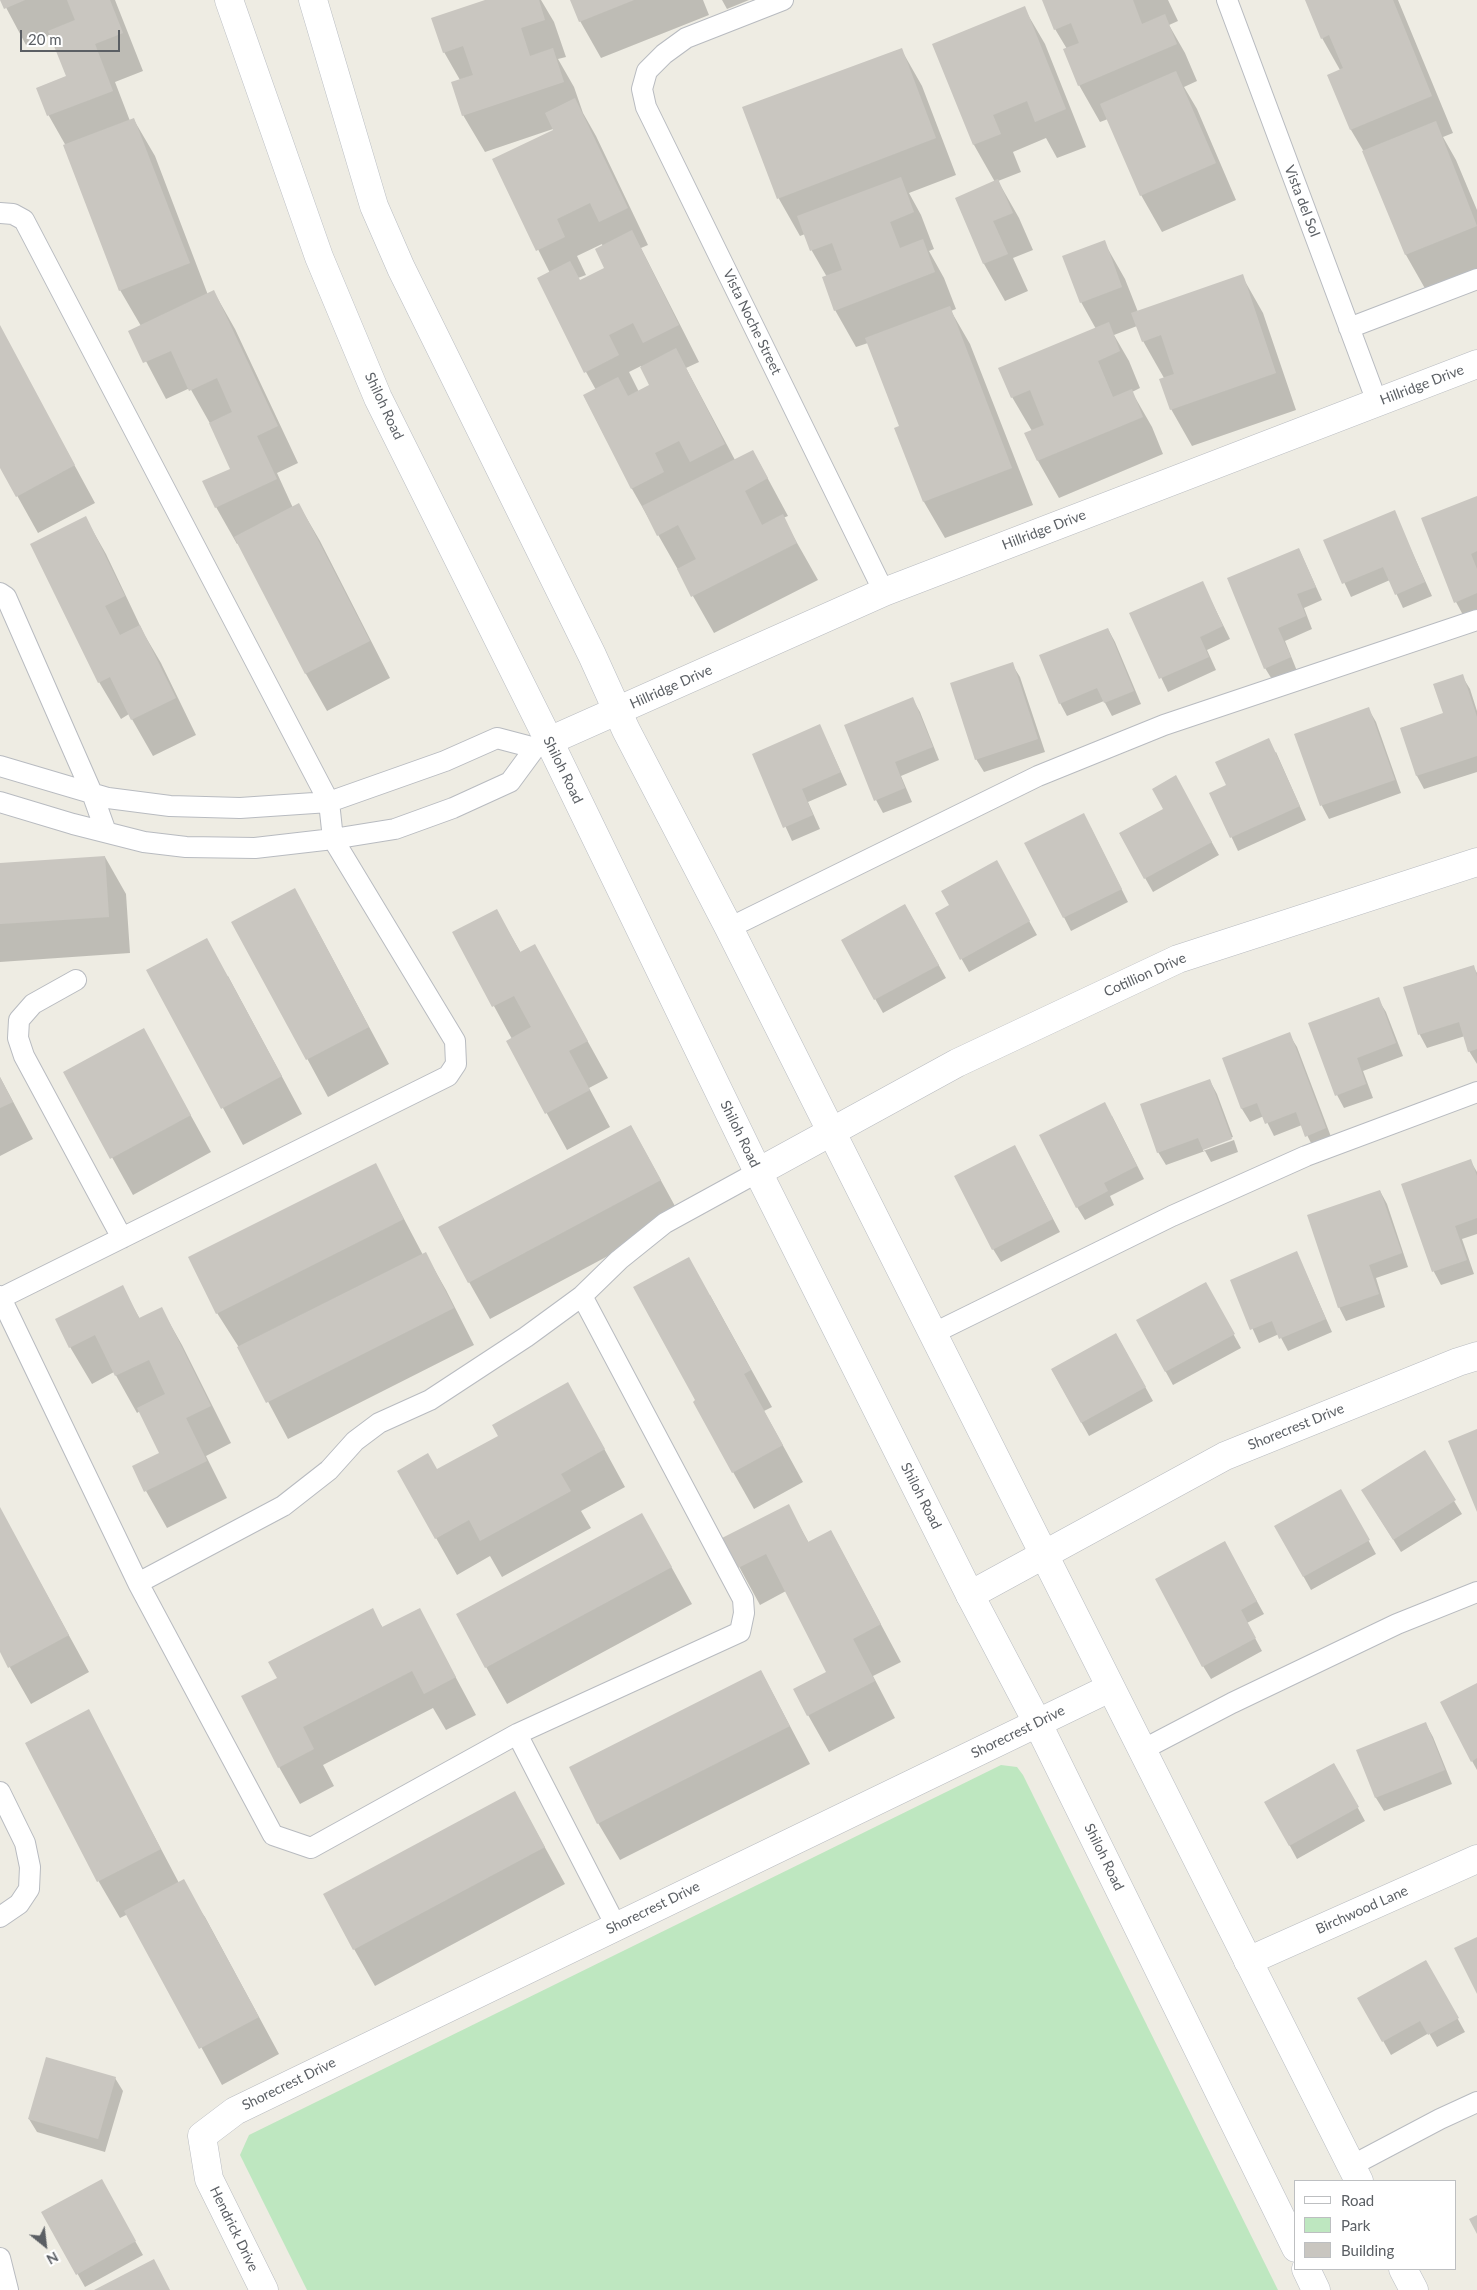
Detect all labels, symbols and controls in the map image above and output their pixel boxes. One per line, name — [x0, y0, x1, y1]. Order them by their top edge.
scale bar — [22, 20, 122, 52]
text: 20 m — [28, 30, 62, 48]
street label: Vista del Sol — [1281, 163, 1323, 239]
street label: Vista Noche Street — [719, 267, 785, 377]
street label: Hillridge Drive — [1378, 361, 1466, 409]
street label: Shiloh Road — [361, 370, 407, 442]
street label: Hillridge Drive — [1000, 506, 1088, 554]
street label: Hillridge Drive — [627, 661, 715, 713]
street label: Shiloh Road — [540, 734, 586, 806]
street label: Cotillion Drive — [1101, 949, 1189, 1001]
street label: Shiloh Road — [717, 1098, 763, 1170]
street label: Shorecrest Drive — [1245, 1400, 1347, 1454]
street label: Shiloh Road — [897, 1460, 945, 1532]
street label: Shorecrest Drive — [968, 1702, 1068, 1762]
street label: Shiloh Road — [1081, 1821, 1127, 1893]
street label: Shorecrest Drive — [603, 1878, 703, 1938]
street label: Birchwood Lane — [1313, 1882, 1411, 1938]
street label: Shorecrest Drive — [239, 2054, 339, 2114]
legend — [1294, 2180, 1457, 2270]
street label: Hendrick Drive — [206, 2184, 262, 2274]
text: Road — [1341, 2191, 1374, 2209]
text: Park — [1341, 2216, 1370, 2234]
north arrow — [20, 2220, 70, 2270]
text: Building — [1341, 2241, 1394, 2259]
text: N — [44, 2249, 61, 2269]

